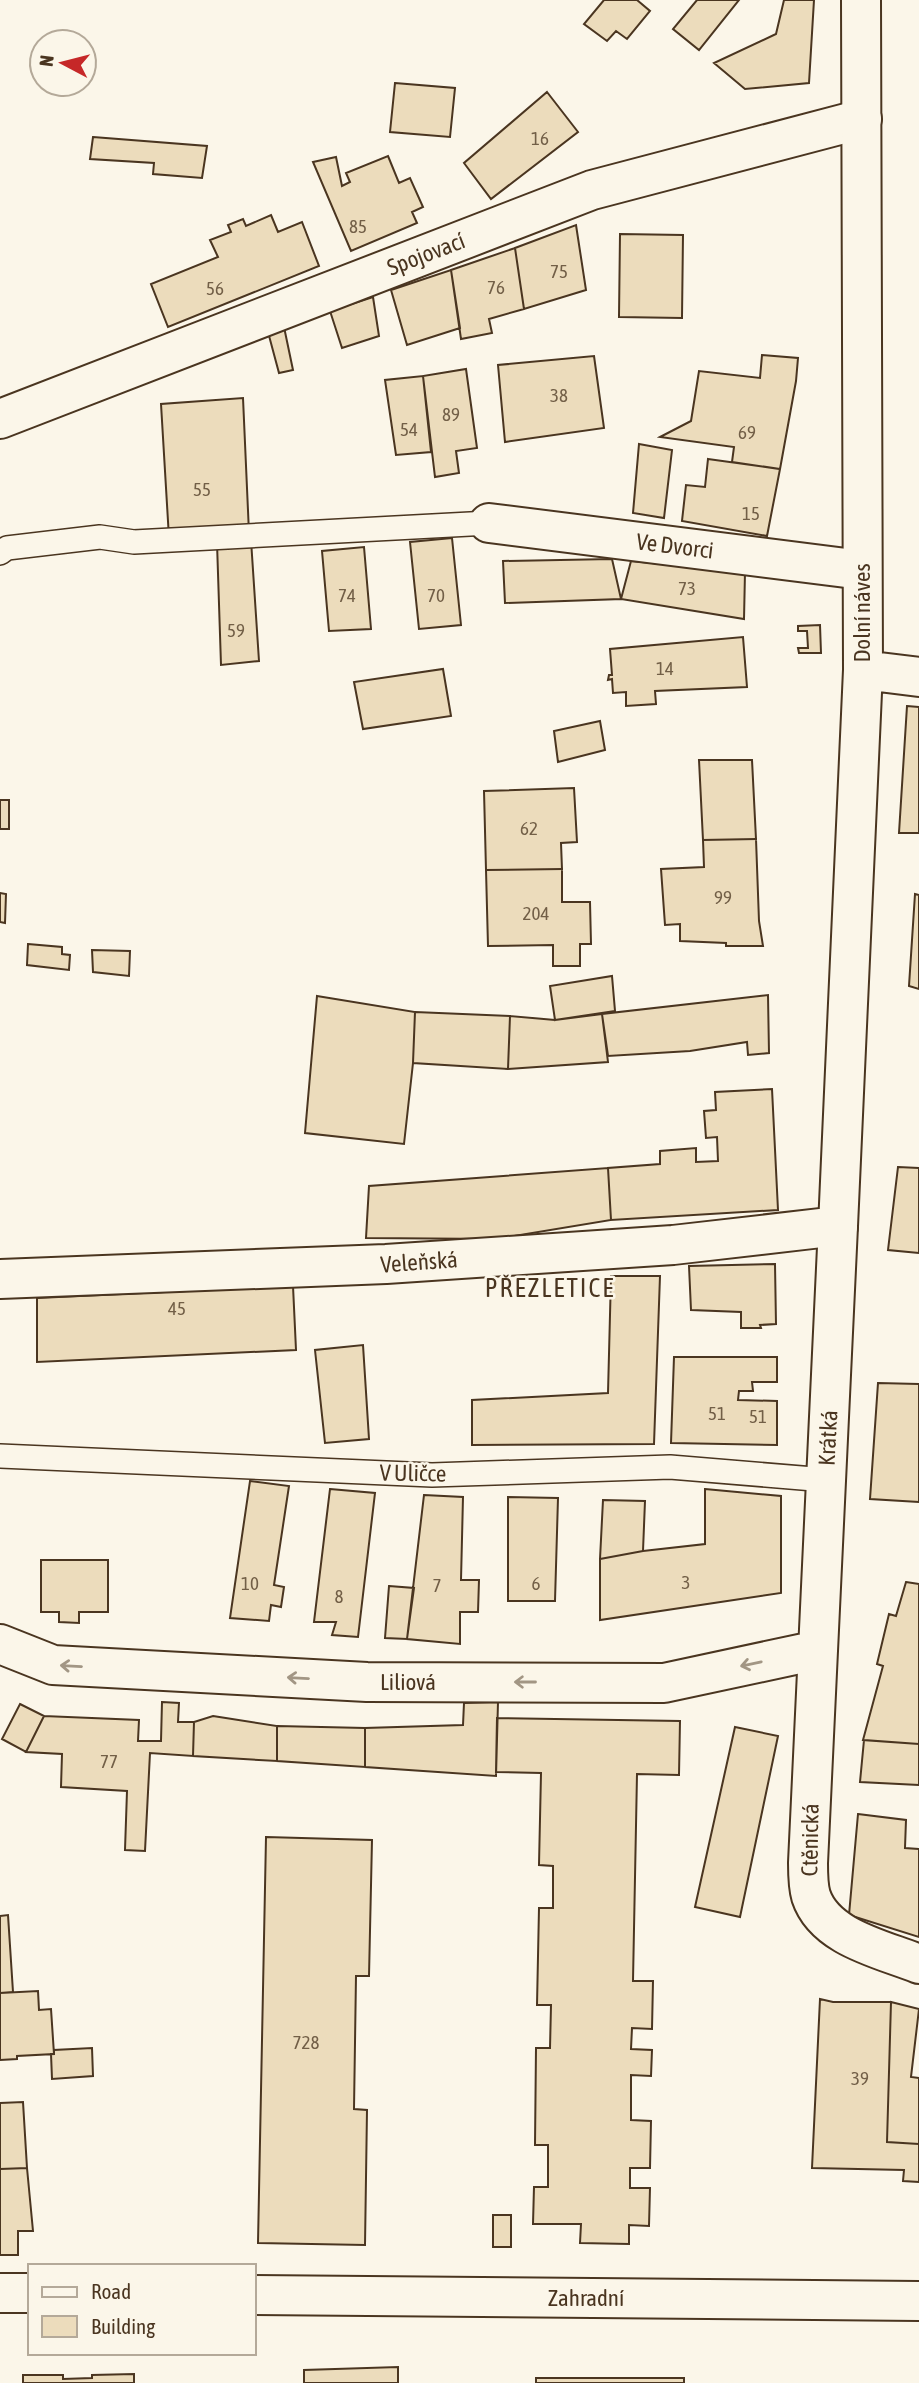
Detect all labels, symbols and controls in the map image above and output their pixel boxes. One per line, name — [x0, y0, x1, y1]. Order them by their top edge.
north arrow — [28, 28, 98, 98]
text: N — [35, 54, 58, 68]
house number: 16 — [531, 127, 549, 149]
house number: 85 — [349, 215, 367, 237]
street label: Spojovací — [384, 227, 468, 281]
house number: 75 — [550, 260, 568, 282]
house number: 76 — [487, 276, 505, 298]
house number: 56 — [206, 277, 224, 299]
house number: 38 — [550, 384, 568, 406]
house number: 89 — [442, 403, 460, 425]
house number: 54 — [400, 418, 418, 440]
house number: 69 — [738, 421, 756, 443]
house number: 55 — [193, 478, 211, 500]
house number: 15 — [742, 502, 760, 524]
street label: Ve Dvorci — [635, 528, 715, 564]
street label: Dolní náves — [849, 563, 875, 663]
house number: 73 — [678, 577, 696, 599]
house number: 74 — [338, 584, 356, 606]
house number: 70 — [427, 584, 445, 606]
house number: 59 — [227, 619, 245, 641]
house number: 14 — [656, 657, 674, 679]
house number: 62 — [520, 817, 538, 839]
house number: 99 — [714, 886, 732, 908]
house number: 204 — [523, 902, 549, 924]
street label: Veleňská — [379, 1246, 459, 1278]
district label: PŘEZLETICE — [485, 1273, 615, 1303]
house number: 45 — [168, 1297, 186, 1319]
house number: 51 — [708, 1402, 726, 1424]
house number: 51 — [749, 1405, 767, 1427]
street label: Krátká — [814, 1409, 842, 1467]
street label: V Uličce — [379, 1459, 447, 1487]
house number: 3 — [682, 1571, 690, 1593]
house number: 10 — [241, 1572, 259, 1594]
house number: 6 — [532, 1572, 541, 1594]
house number: 7 — [433, 1574, 441, 1596]
house number: 8 — [335, 1585, 344, 1607]
one-way arrow — [740, 1658, 763, 1672]
one-way arrow — [60, 1659, 83, 1672]
street label: Liliová — [380, 1669, 436, 1695]
one-way arrow — [287, 1671, 310, 1684]
one-way arrow — [514, 1675, 537, 1689]
house number: 77 — [100, 1750, 118, 1772]
street label: Ctěnická — [796, 1803, 824, 1877]
house number: 728 — [293, 2031, 319, 2053]
house number: 39 — [851, 2067, 869, 2089]
legend — [28, 2264, 256, 2355]
text: Road — [91, 2279, 131, 2303]
street label: Zahradní — [548, 2285, 624, 2311]
text: Building — [91, 2314, 155, 2338]

